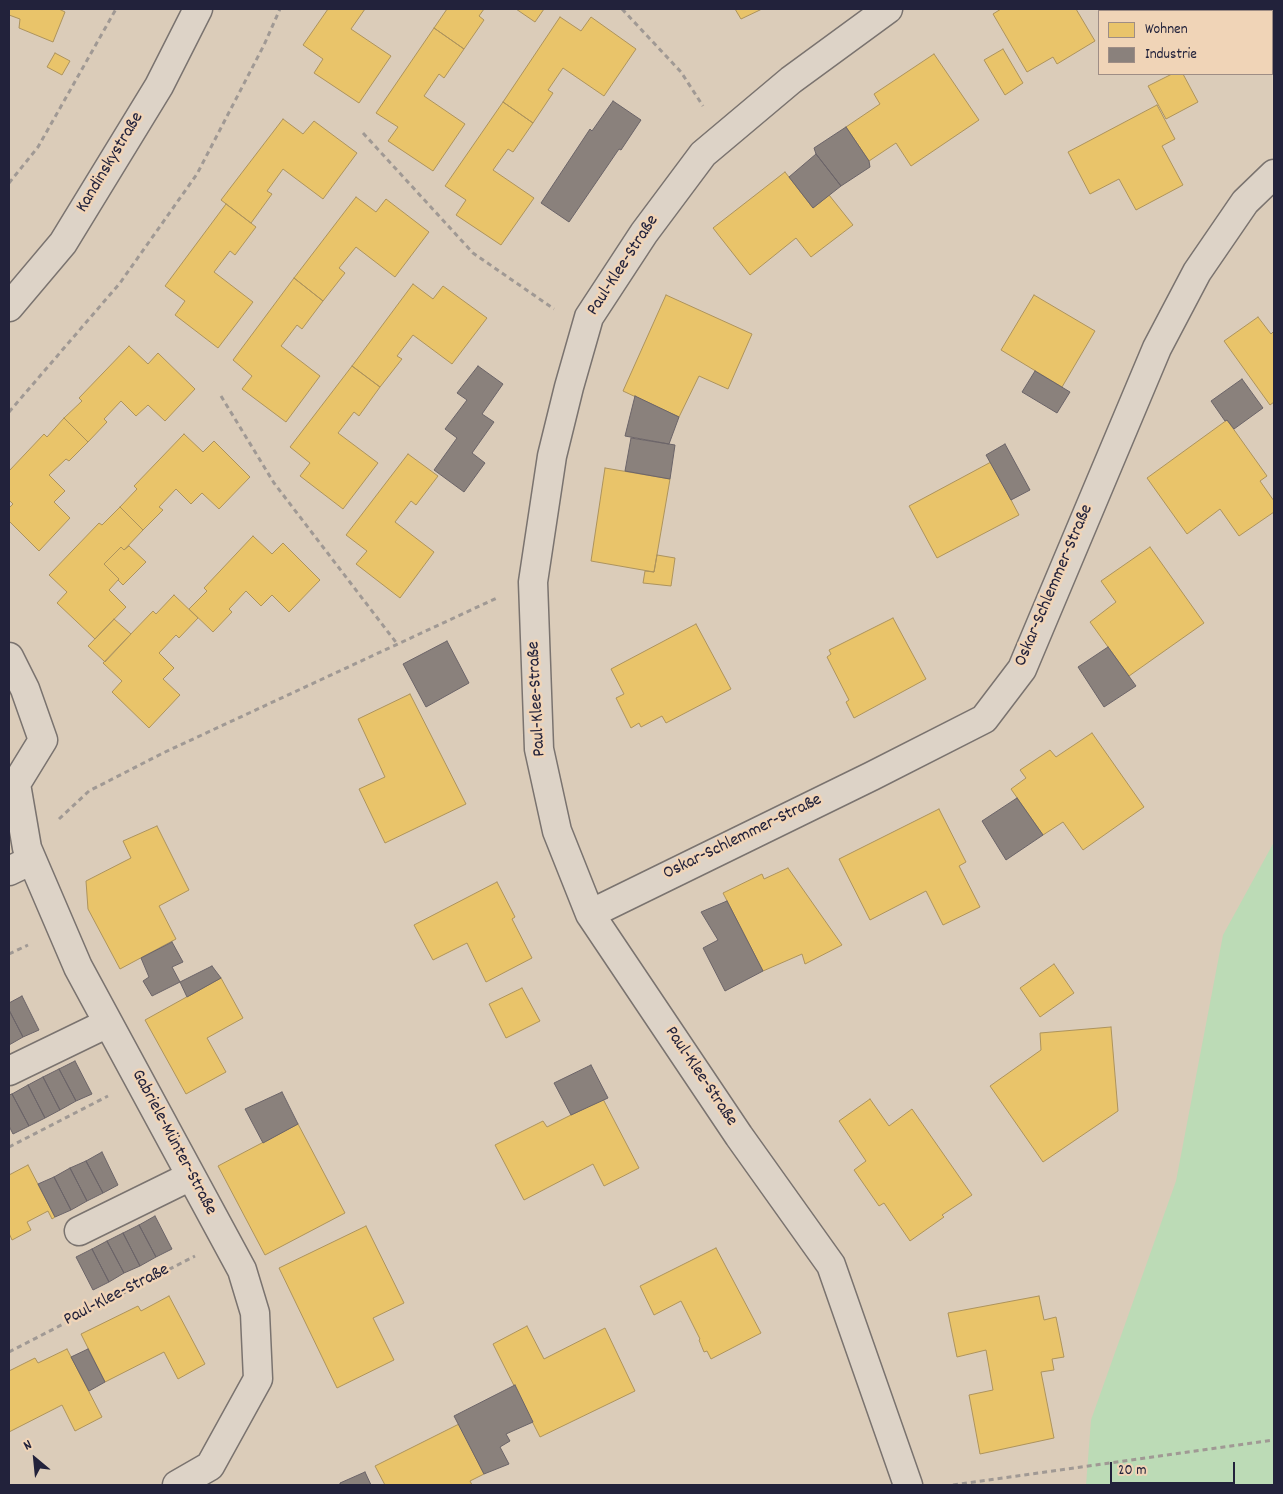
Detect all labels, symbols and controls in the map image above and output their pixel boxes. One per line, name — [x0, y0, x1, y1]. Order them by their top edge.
legend — [1098, 10, 1273, 75]
text: Wohnen — [1145, 19, 1188, 41]
text: Industrie — [1145, 44, 1197, 66]
street label: Kandinskystraße — [73, 109, 149, 217]
street label: Paul-Klee-Straße — [583, 212, 665, 320]
street label: Oskar-Schlemmer-Straße — [1011, 502, 1099, 670]
street label: Paul-Klee-Straße — [524, 641, 552, 757]
street label: Oskar-Schlemmer-Straße — [660, 790, 826, 886]
street label: Paul-Klee-Straße — [659, 1023, 741, 1131]
street label: Gabriele-Münter-Straße — [125, 1067, 221, 1219]
street label: Paul-Klee-Straße — [61, 1260, 173, 1332]
north arrow — [10, 1434, 60, 1484]
text: N — [20, 1435, 36, 1456]
scale bar — [1113, 1452, 1238, 1484]
text: 20 m — [1118, 1460, 1146, 1482]

